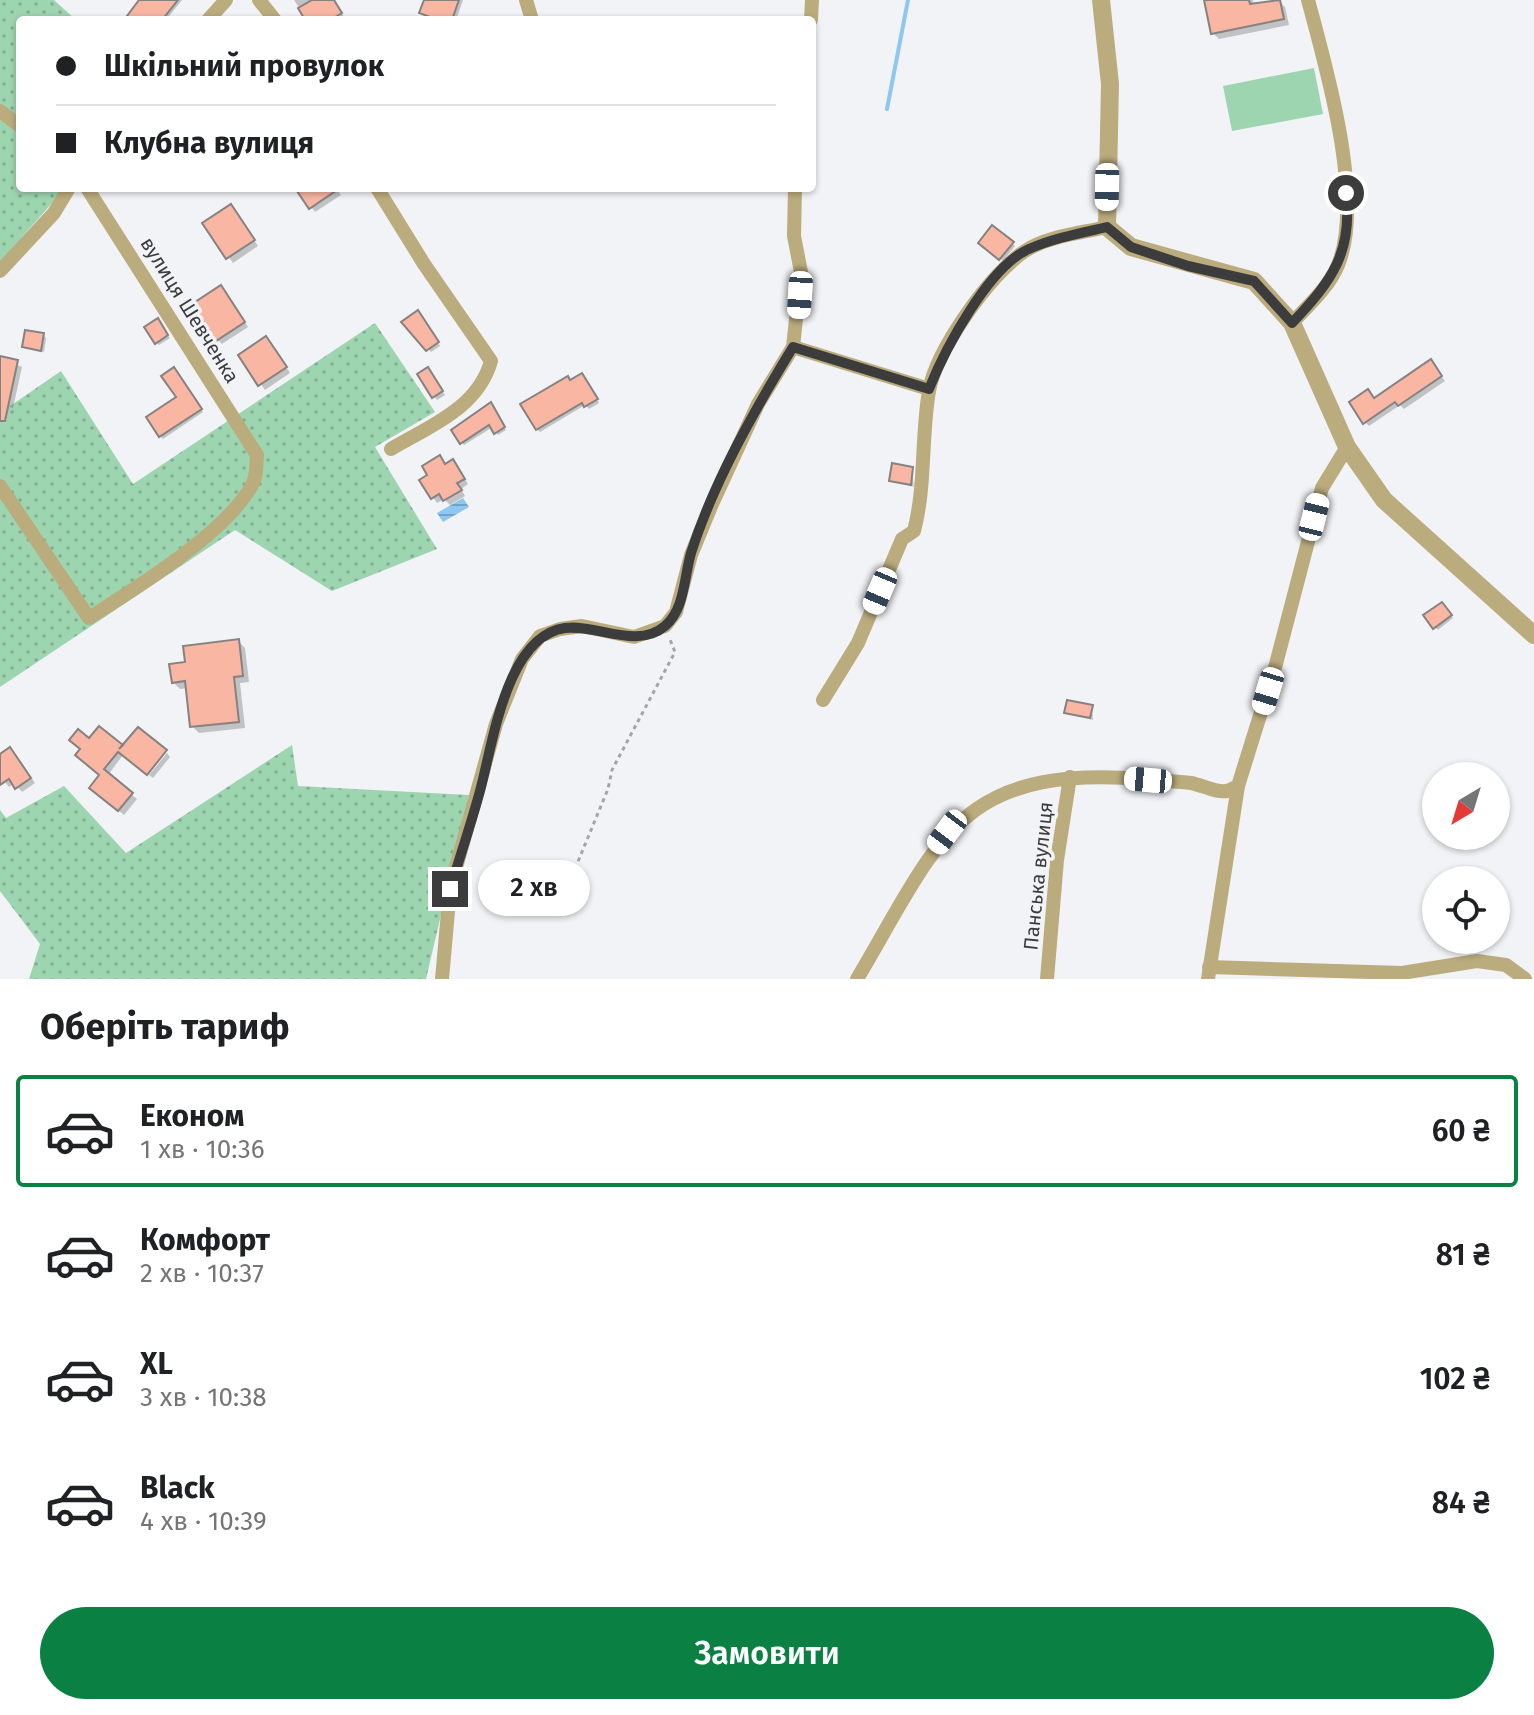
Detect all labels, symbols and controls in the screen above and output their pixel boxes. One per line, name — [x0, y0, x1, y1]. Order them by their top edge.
text: Шкільний провулок — [104, 48, 384, 84]
text: Клубна вулиця — [104, 125, 314, 161]
car — [1095, 163, 1119, 211]
route start — [1328, 175, 1364, 211]
street label: вулиця Шевченка — [136, 233, 244, 387]
car — [786, 270, 814, 320]
car — [1297, 491, 1331, 543]
car — [860, 564, 900, 618]
car — [1250, 665, 1286, 717]
north arrow — [1422, 762, 1510, 850]
map controls — [1422, 762, 1510, 954]
car — [1123, 766, 1173, 794]
street label: Панська вулиця — [1018, 801, 1058, 951]
car — [923, 806, 971, 858]
callout: 2 хв — [478, 861, 590, 917]
button: locate — [1422, 866, 1510, 954]
route end — [432, 871, 468, 907]
text: 2 хв — [510, 872, 558, 903]
text: Оберіть тариф — [40, 1005, 290, 1049]
icon: car — [44, 1095, 116, 1167]
text: Економ — [140, 1098, 244, 1134]
text: 60 ₴ — [1432, 1113, 1490, 1149]
text: 1 хв · 10:36 — [140, 1134, 265, 1165]
icon: car — [44, 1219, 116, 1291]
text: Комфорт — [140, 1222, 270, 1258]
text: 81 ₴ — [1436, 1237, 1490, 1273]
text: 2 хв · 10:37 — [140, 1258, 264, 1289]
icon: car — [44, 1343, 116, 1415]
text: XL — [140, 1346, 173, 1382]
text: 102 ₴ — [1420, 1361, 1490, 1397]
text: 3 хв · 10:38 — [140, 1382, 267, 1413]
icon: car — [44, 1467, 116, 1539]
text: Black — [140, 1470, 215, 1506]
text: 84 ₴ — [1432, 1485, 1490, 1521]
text: 4 хв · 10:39 — [140, 1506, 267, 1537]
button: Замовити — [40, 1607, 1494, 1699]

